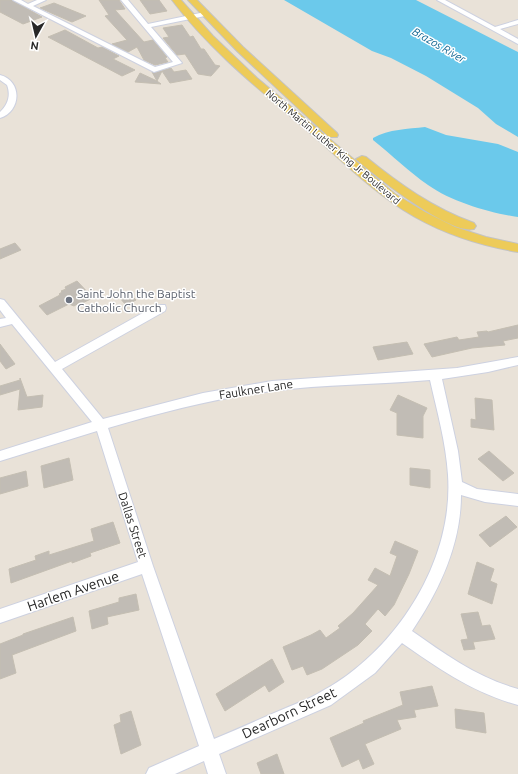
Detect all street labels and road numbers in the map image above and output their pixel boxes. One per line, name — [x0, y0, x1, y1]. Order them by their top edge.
street label: North Martin Luther King Jr Boulevard — [264, 88, 402, 207]
street label: Faulkner Lane — [218, 377, 294, 401]
street label: Dallas Street — [116, 490, 150, 560]
street label: Harlem Avenue — [25, 568, 121, 614]
street label: Dearborn Street — [239, 684, 339, 742]

